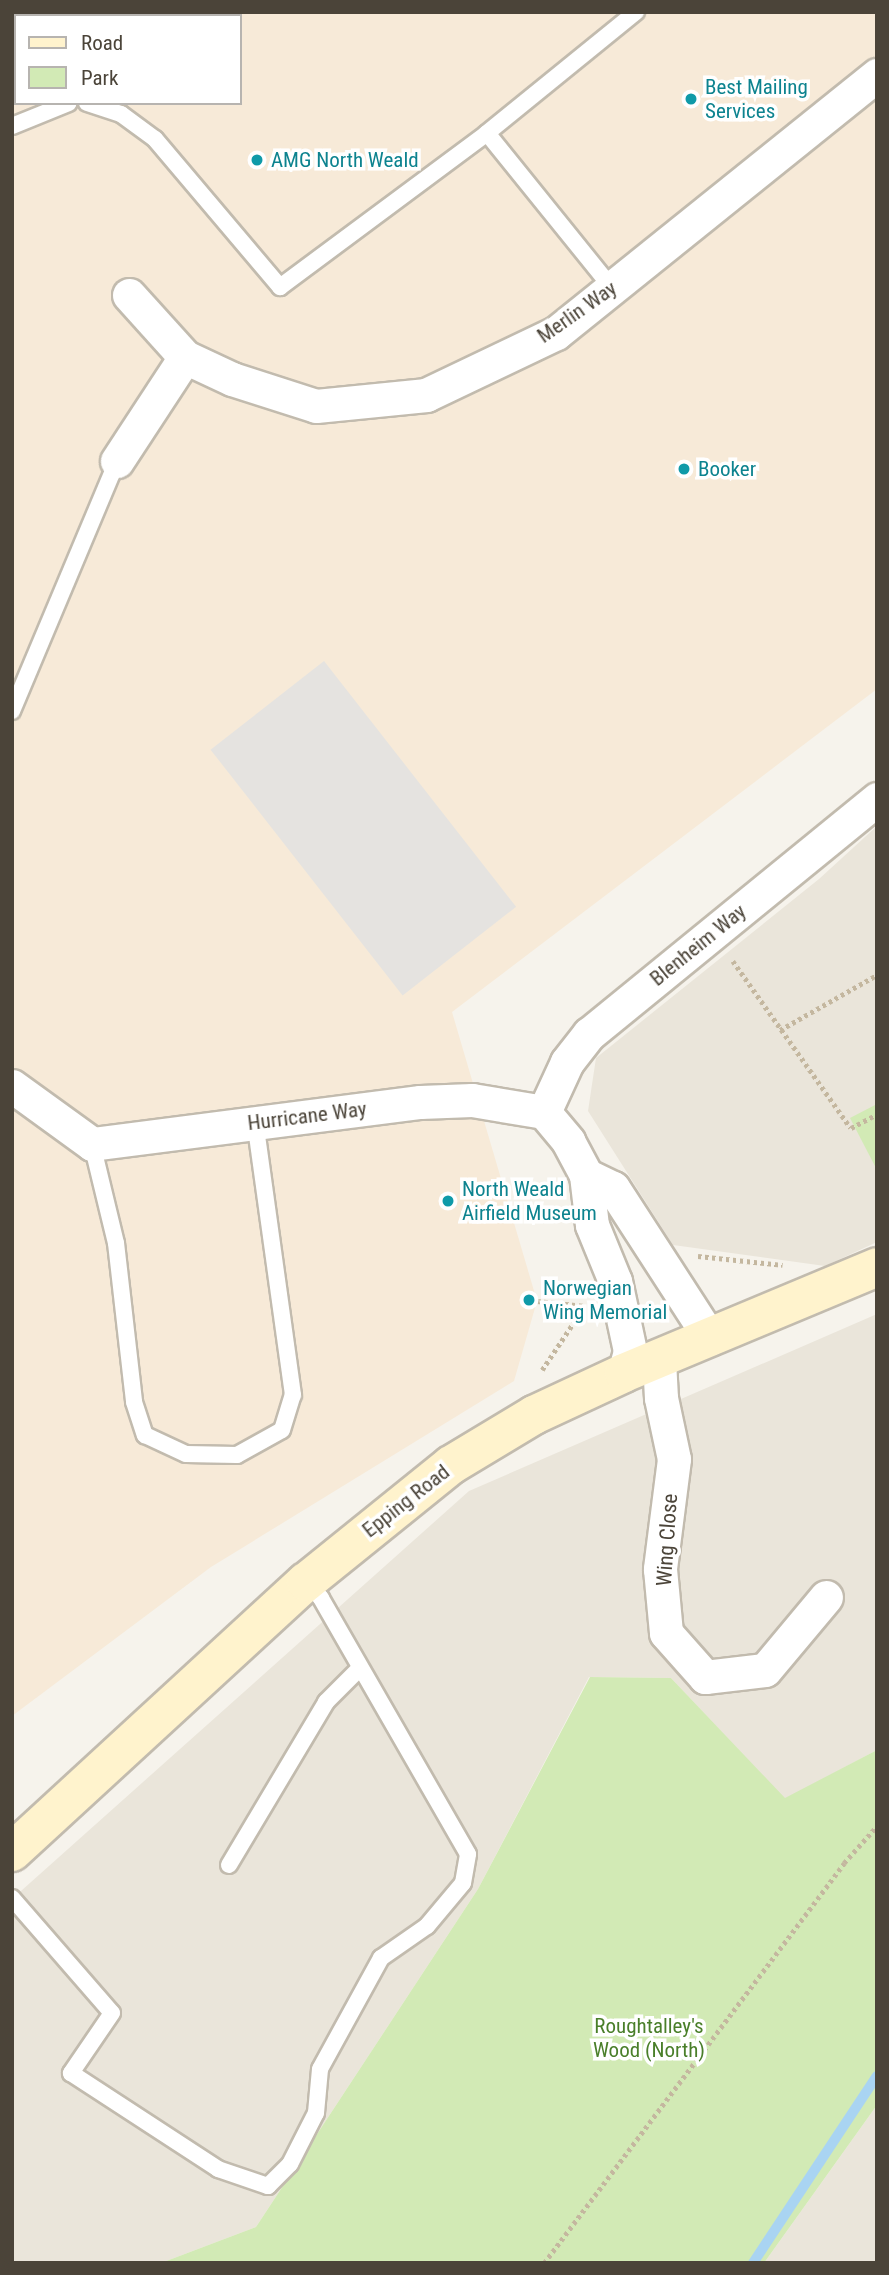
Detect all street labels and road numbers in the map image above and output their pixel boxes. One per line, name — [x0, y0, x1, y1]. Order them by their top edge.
street label: Merlin Way — [532, 276, 622, 348]
street label: Blenheim Way — [645, 899, 751, 991]
street label: Hurricane Way — [246, 1096, 368, 1136]
street label: Epping Road — [357, 1459, 455, 1543]
street label: Wing Close — [651, 1493, 683, 1587]

